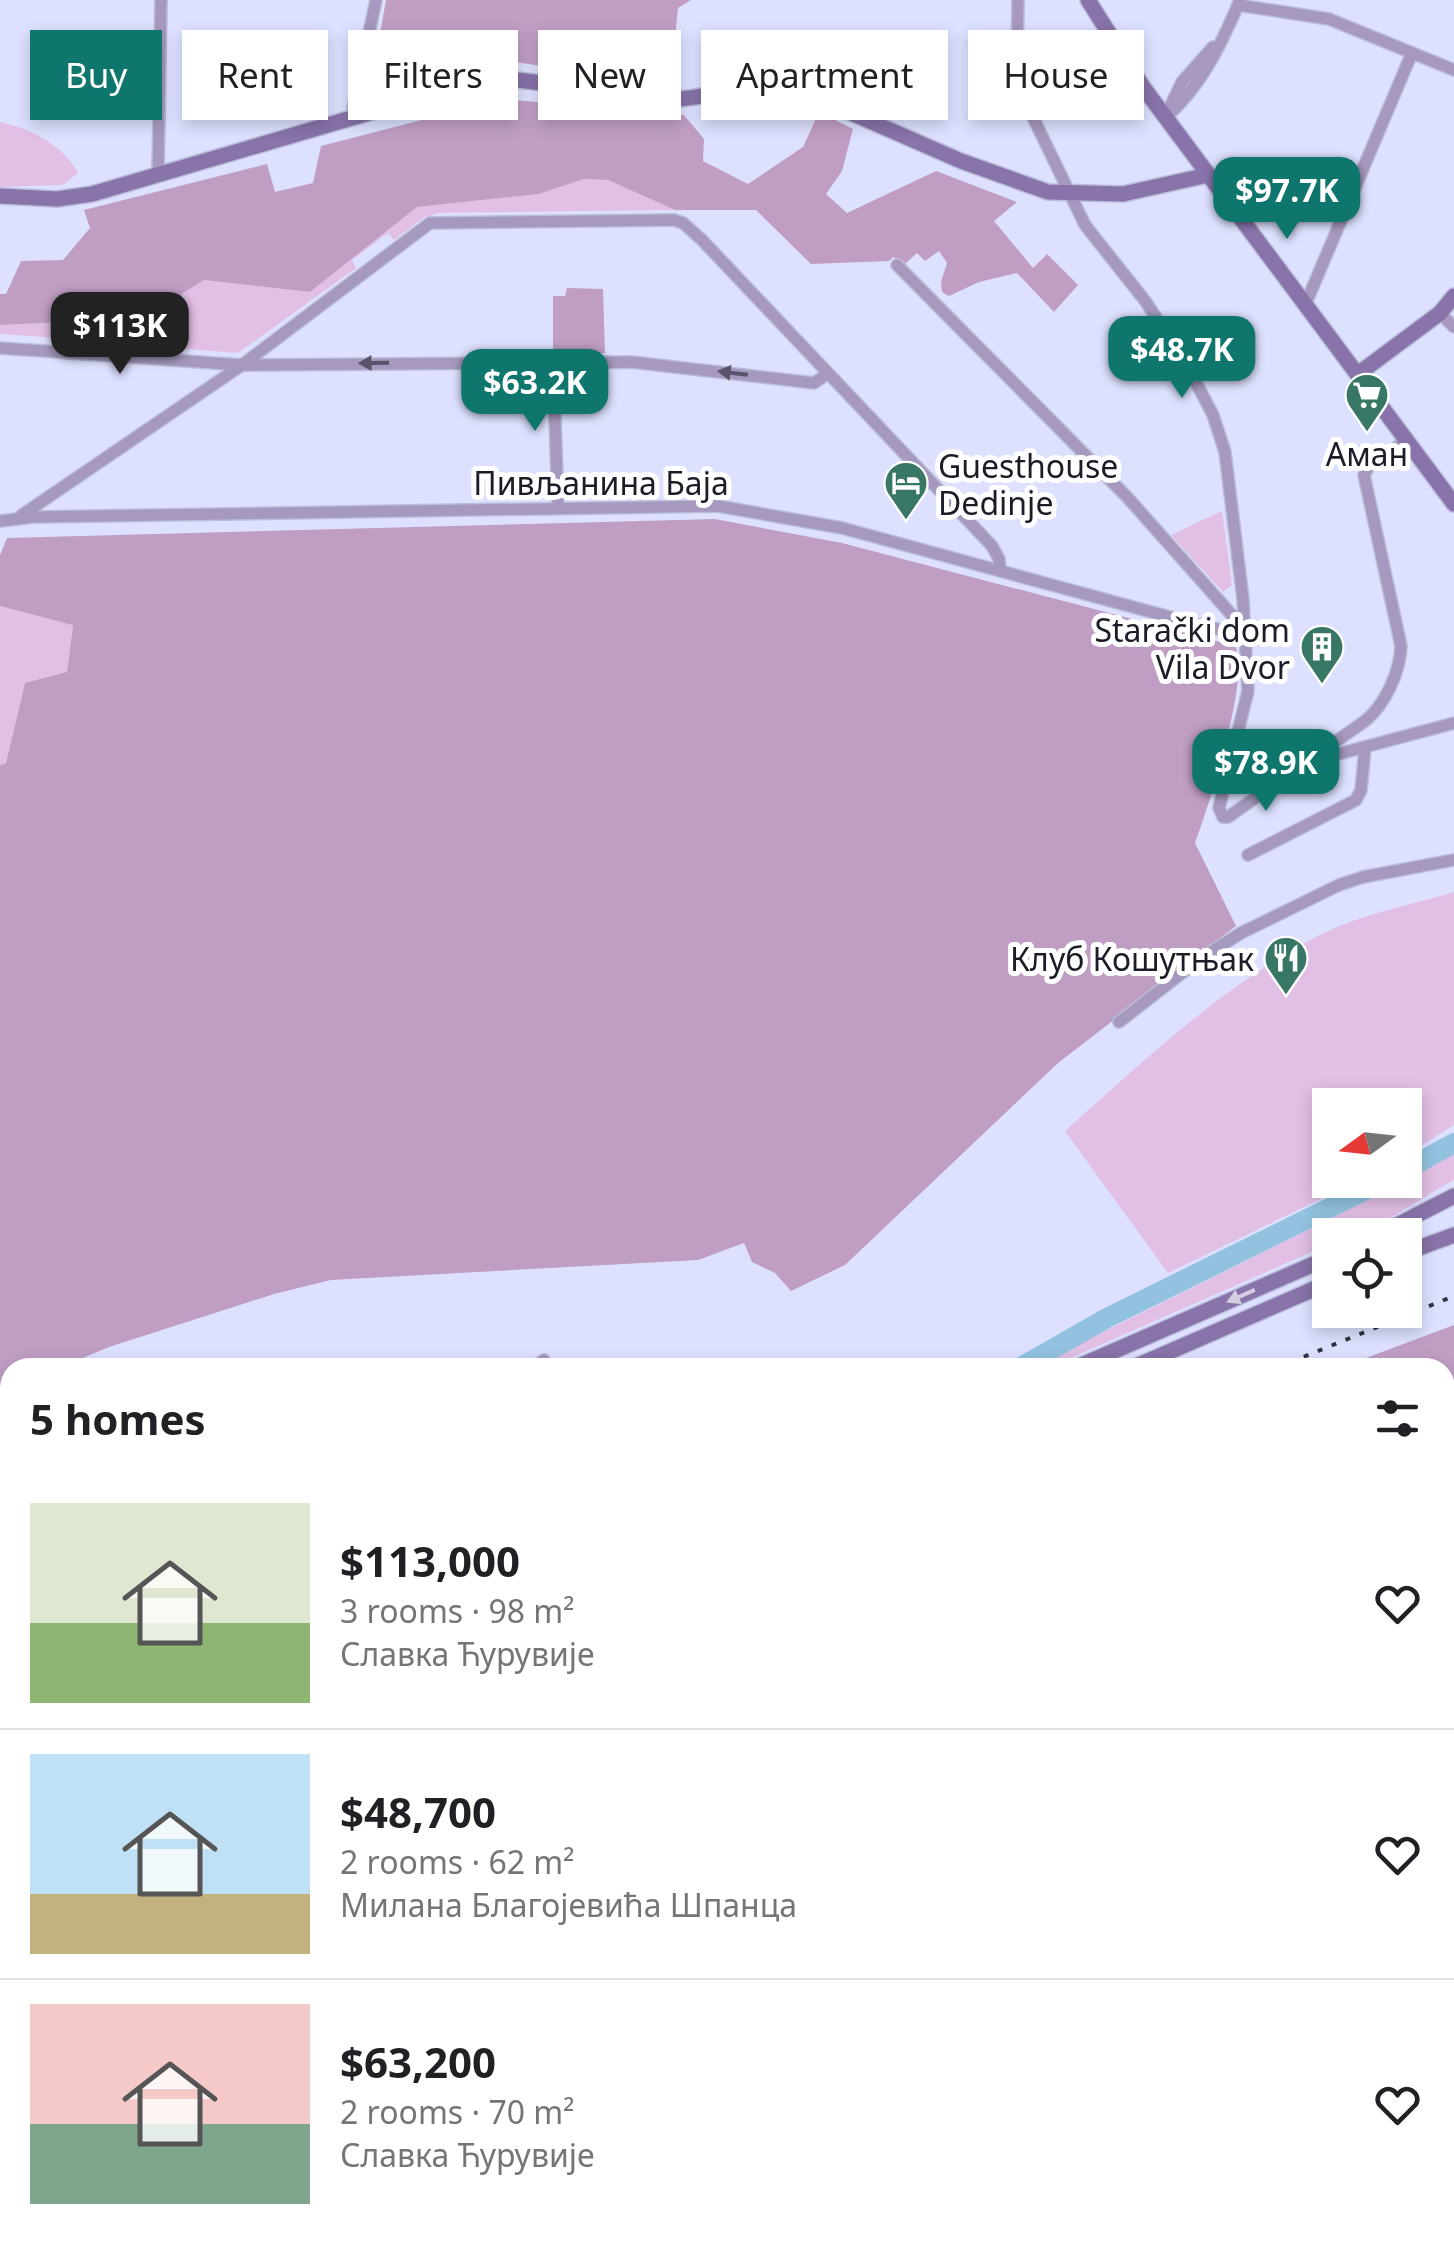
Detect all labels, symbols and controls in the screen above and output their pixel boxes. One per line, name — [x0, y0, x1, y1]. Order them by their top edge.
chip: Buy — [30, 30, 162, 120]
chip: Rent — [182, 30, 328, 120]
chip: Filters — [348, 30, 518, 120]
chip: New — [538, 30, 681, 120]
chip: Apartment — [701, 30, 948, 120]
chip: House — [968, 30, 1144, 120]
pin: $97.7K — [1206, 157, 1368, 242]
text: $97.7K — [1235, 168, 1339, 211]
pin: $113K — [50, 292, 190, 377]
text: $113K — [73, 303, 167, 346]
pin: $48.7K — [1101, 316, 1263, 401]
text: $48.7K — [1130, 327, 1234, 370]
pin: $63.2K — [454, 349, 616, 434]
one-way arrow — [358, 355, 390, 371]
text: $63.2K — [483, 360, 587, 403]
one-way arrow — [717, 365, 749, 381]
supermarket icon: Аман — [1344, 372, 1390, 433]
place label: Аман — [1326, 432, 1408, 475]
place label: Guesthouse Dedinje — [938, 444, 1118, 524]
hotel icon: Guesthouse Dedinje — [883, 460, 929, 521]
street label: Пивљанина Баја — [473, 461, 729, 504]
place label: Starački dom Vila Dvor — [1094, 608, 1290, 688]
building icon: Starački dom Vila Dvor — [1299, 624, 1345, 685]
pin: $78.9K — [1185, 729, 1347, 814]
text: $78.9K — [1214, 740, 1318, 783]
restaurant icon: Клуб Кошутњак — [1263, 935, 1309, 996]
place label: Клуб Кошутњак — [1010, 937, 1254, 980]
north arrow — [1312, 1088, 1422, 1198]
map controls — [1312, 1088, 1422, 1328]
button: locate — [1312, 1218, 1422, 1328]
one-way arrow — [1226, 1288, 1256, 1304]
text: 5 homes — [30, 1390, 206, 1447]
icon: filters — [1370, 1391, 1425, 1446]
text: $113,000 — [340, 1532, 520, 1589]
icon: home — [110, 1543, 230, 1663]
icon: heart — [1370, 1576, 1425, 1631]
text: 3 rooms · 98 m² — [340, 1589, 574, 1632]
text: Славка Ћурувије — [340, 1632, 595, 1675]
text: $48,700 — [340, 1783, 496, 1840]
icon: home — [110, 1794, 230, 1914]
icon: heart — [1370, 1827, 1425, 1882]
text: 2 rooms · 62 m² — [340, 1840, 574, 1883]
text: Милана Благојевића Шпанца — [340, 1883, 797, 1926]
text: $63,200 — [340, 2033, 496, 2090]
icon: home — [110, 2044, 230, 2164]
icon: heart — [1370, 2077, 1425, 2132]
text: 2 rooms · 70 m² — [340, 2090, 574, 2133]
text: Славка Ћурувије — [340, 2133, 595, 2176]

